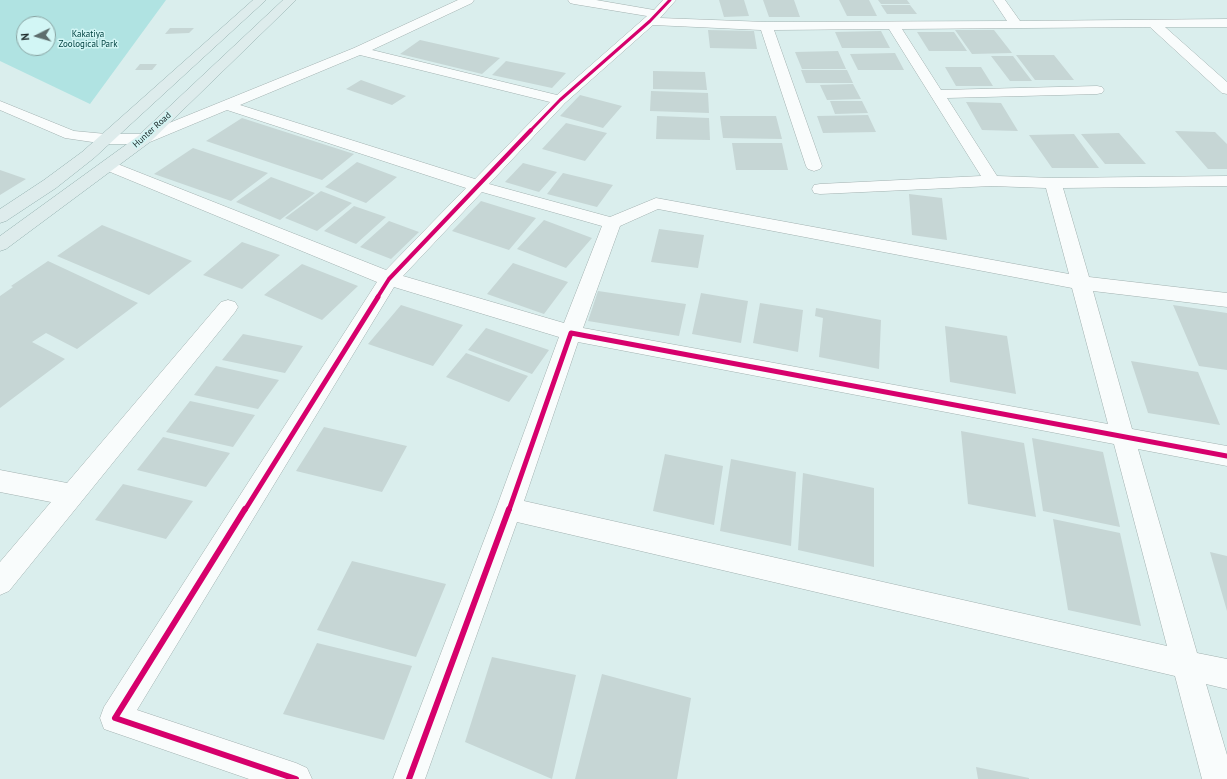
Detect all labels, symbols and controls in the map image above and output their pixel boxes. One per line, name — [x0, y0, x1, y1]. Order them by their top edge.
north arrow — [16, 16, 56, 56]
park label: Kakatiya Zoological Park — [59, 29, 117, 50]
text: N — [18, 33, 32, 41]
street label: Hunter Road — [131, 110, 173, 150]

